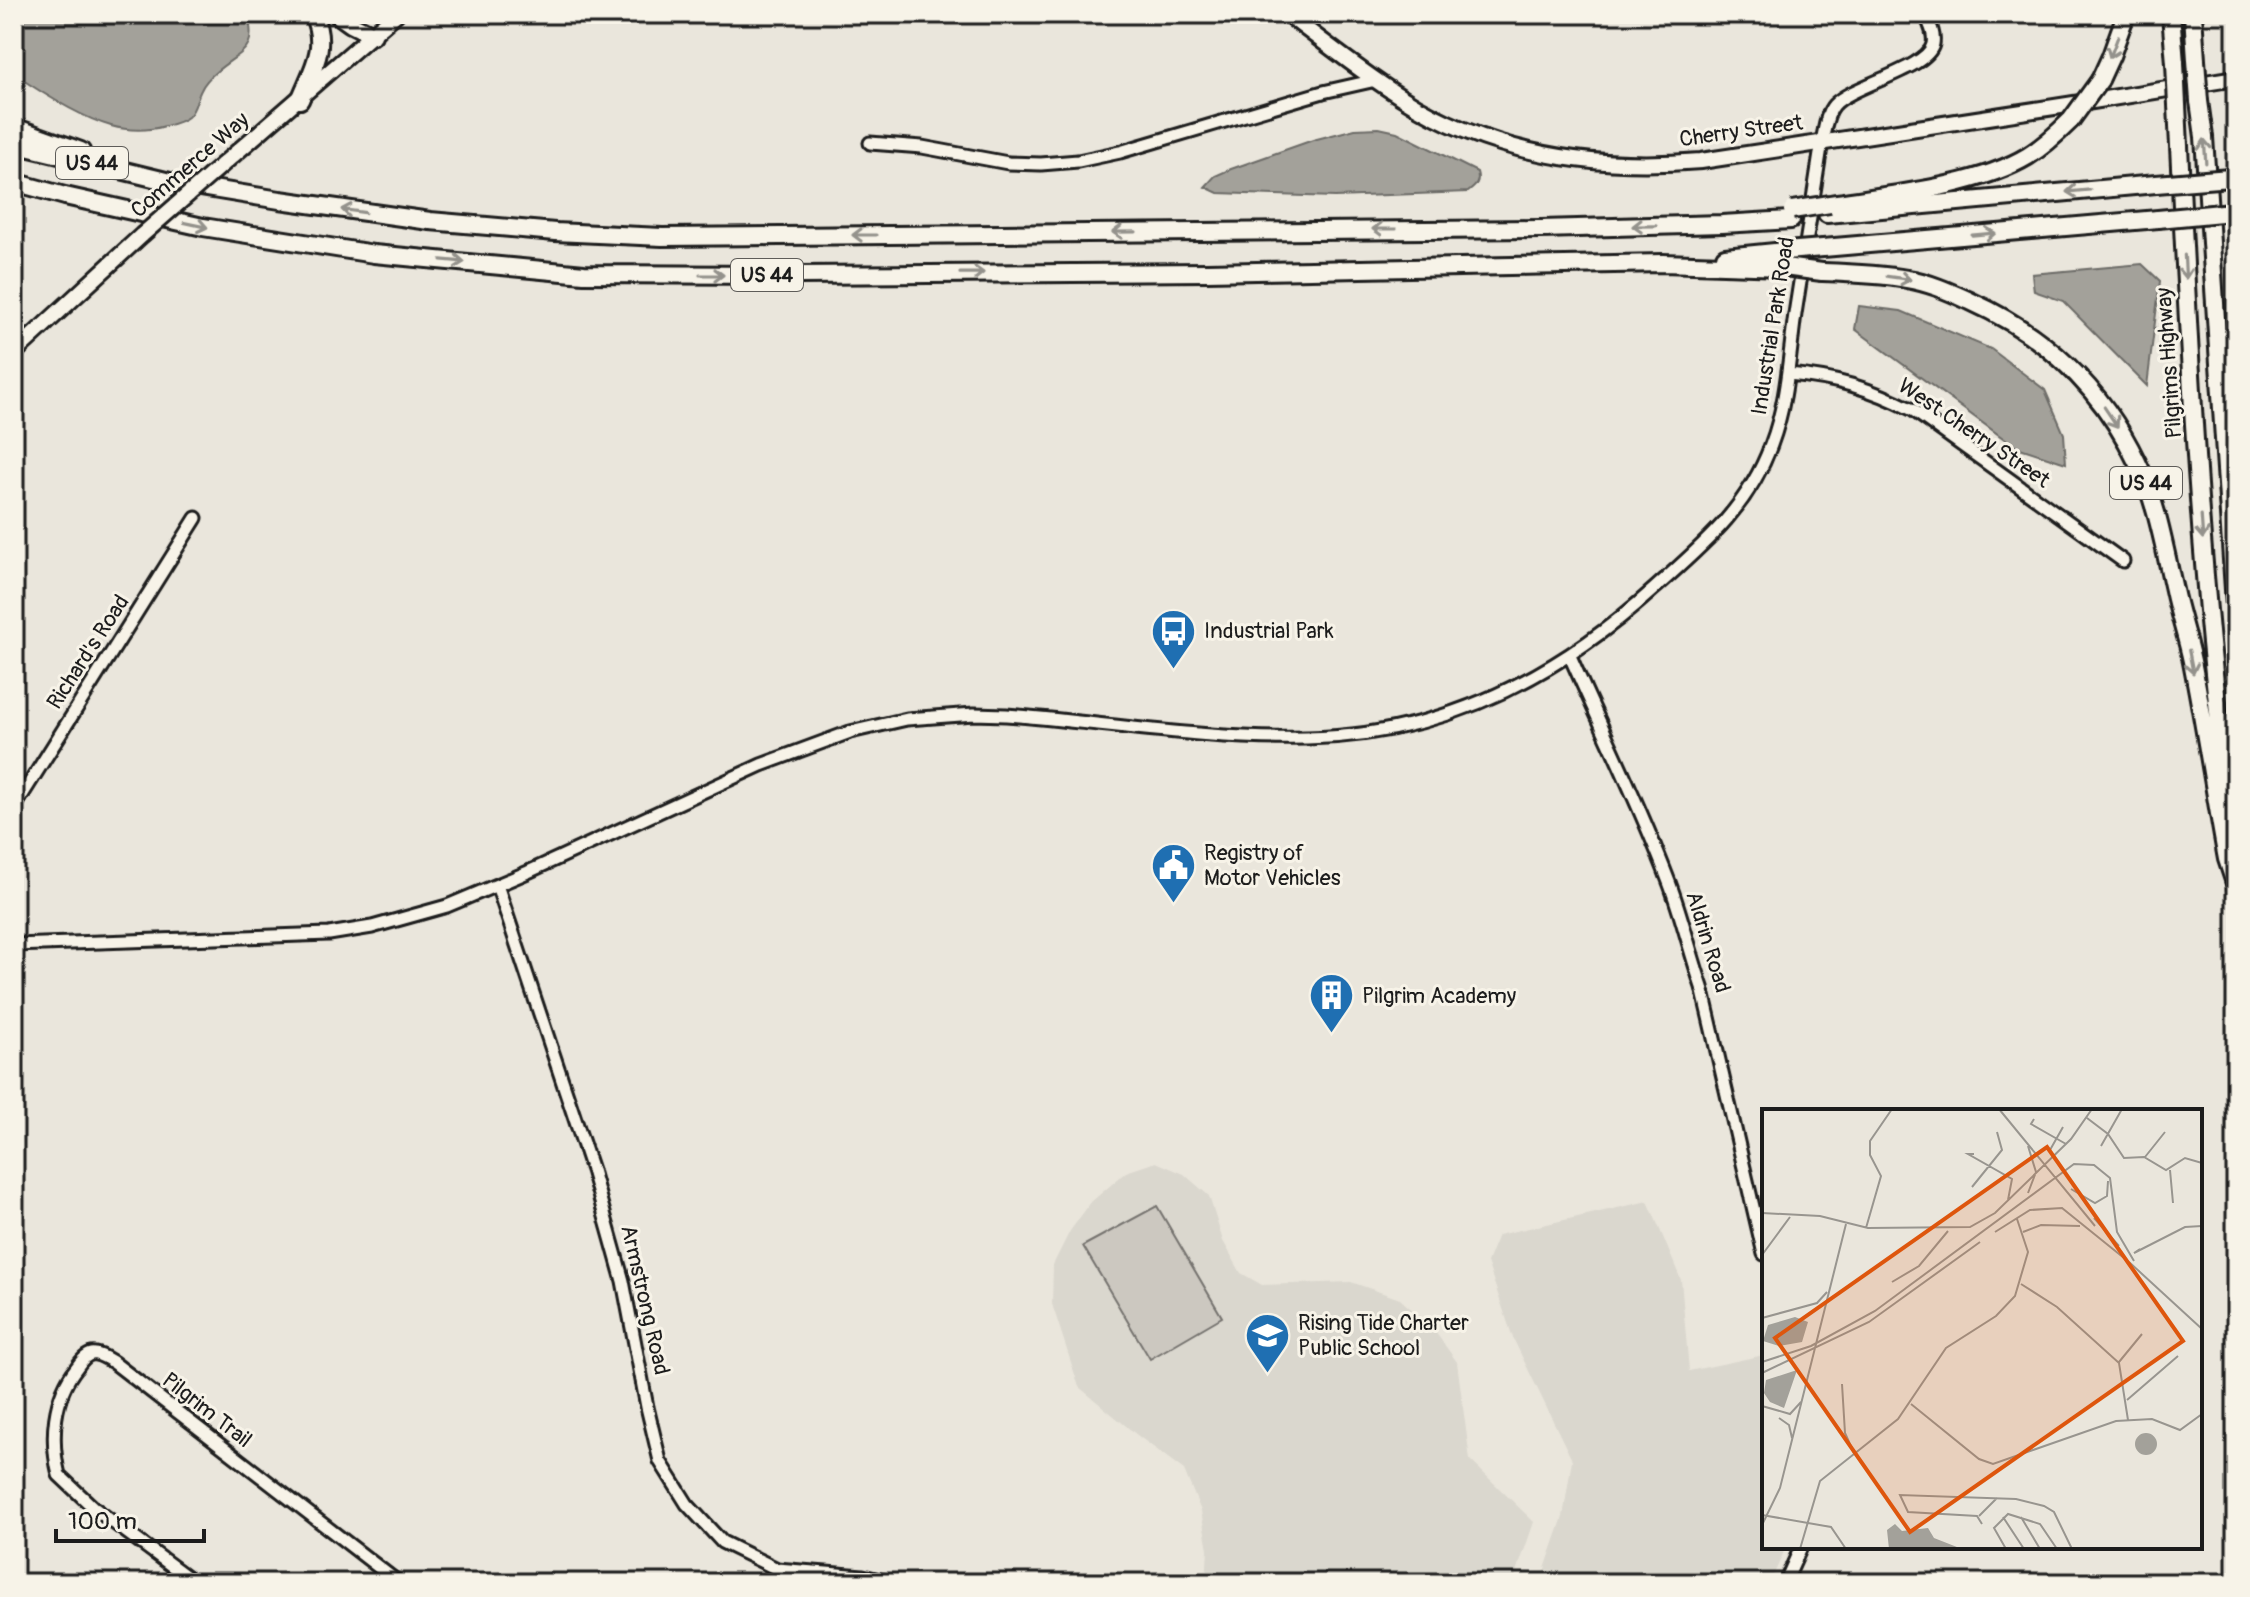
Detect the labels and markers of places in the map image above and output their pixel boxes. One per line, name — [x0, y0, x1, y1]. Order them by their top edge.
bus stop icon: Industrial Park — [1149, 607, 1197, 670]
place label: Industrial Park — [1204, 617, 1334, 645]
place label: Registry of Motor Vehicles — [1204, 839, 1341, 892]
public building icon: Registry of Motor Vehicles — [1149, 842, 1197, 905]
building icon: Pilgrim Academy — [1307, 972, 1355, 1035]
place label: Pilgrim Academy — [1362, 982, 1516, 1010]
place label: Rising Tide Charter Public School — [1298, 1309, 1469, 1362]
school or university icon: Rising Tide Charter Public School — [1243, 1312, 1291, 1375]

